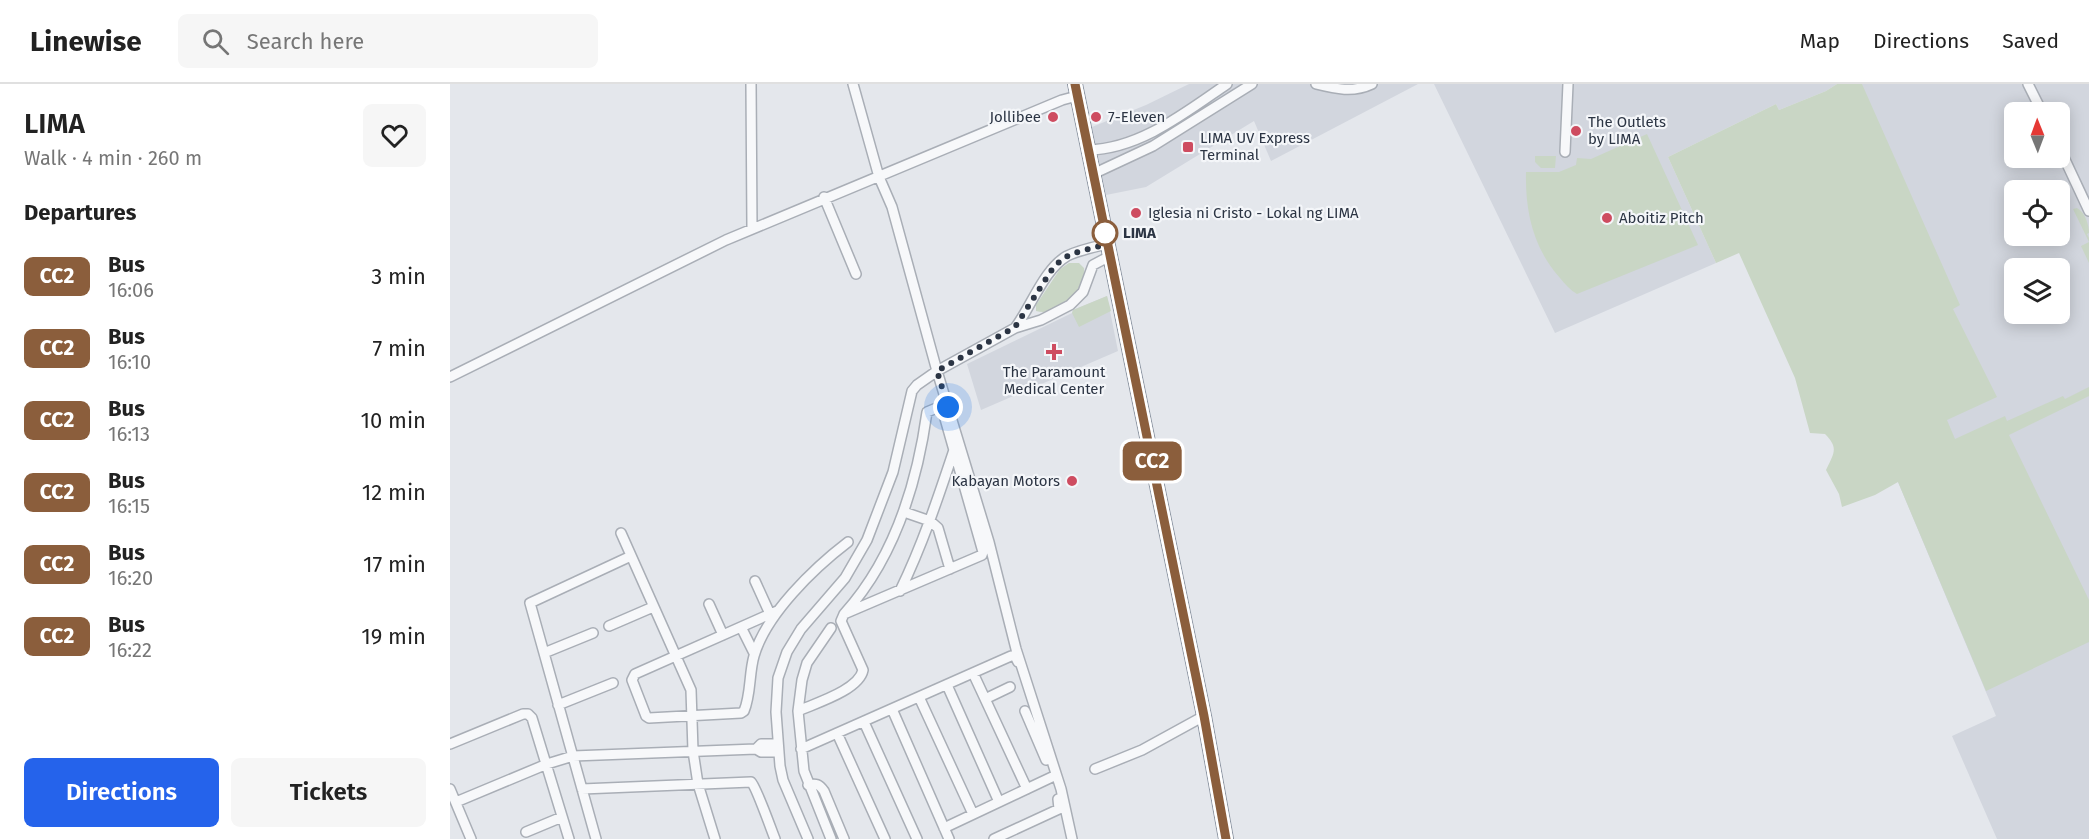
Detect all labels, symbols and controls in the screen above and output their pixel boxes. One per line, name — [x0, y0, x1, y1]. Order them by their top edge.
search box — [178, 14, 598, 68]
text: Linewise — [30, 25, 142, 58]
icon: search — [199, 25, 232, 58]
text: Search here — [247, 28, 364, 55]
text: Map — [1800, 28, 1840, 54]
text: Directions — [1873, 28, 1969, 54]
text: Saved — [2002, 28, 2059, 54]
north arrow — [2004, 102, 2070, 168]
map controls — [2004, 102, 2070, 324]
button: heart — [363, 104, 426, 167]
text: LIMA — [24, 107, 85, 140]
place label: Jollibee — [989, 108, 1041, 126]
place label: 7-Eleven — [1108, 108, 1165, 126]
marker: Jollibee — [1046, 110, 1060, 124]
marker: 7-Eleven — [1089, 110, 1103, 124]
place label: The Outlets by LIMA — [1588, 113, 1666, 148]
marker: The Outlets by LIMA — [1569, 124, 1583, 138]
place label: LIMA UV Express Terminal — [1200, 129, 1310, 164]
marker: LIMA UV Express Terminal — [1181, 140, 1195, 154]
text: Walk · 4 min · 260 m — [24, 146, 202, 170]
button: locate — [2004, 180, 2070, 246]
text: Departures — [24, 199, 136, 226]
place label: Iglesia ni Cristo - Lokal ng LIMA — [1148, 204, 1359, 222]
marker: Iglesia ni Cristo - Lokal ng LIMA — [1129, 206, 1143, 220]
place label: Aboitiz Pitch — [1619, 209, 1704, 227]
marker: Aboitiz Pitch — [1600, 211, 1614, 225]
marker: LIMA — [1092, 220, 1118, 246]
place label: LIMA — [1123, 224, 1157, 242]
text: Bus — [108, 251, 145, 278]
button: layers — [2004, 258, 2070, 324]
text: CC2 — [40, 263, 74, 289]
text: 3 min — [371, 263, 426, 290]
text: 16:06 — [108, 278, 154, 302]
text: Bus — [108, 323, 145, 350]
text: CC2 — [40, 335, 74, 361]
text: 7 min — [372, 335, 426, 362]
marker: The Paramount Medical Center — [1045, 343, 1063, 361]
text: 16:10 — [108, 350, 151, 374]
place label: The Paramount Medical Center — [1003, 363, 1106, 398]
your location — [933, 392, 963, 422]
text: Bus — [108, 395, 145, 422]
text: CC2 — [40, 407, 74, 433]
text: 10 min — [360, 407, 426, 434]
text: 16:13 — [108, 422, 150, 446]
line badge: CC2 — [1118, 442, 1186, 481]
text: CC2 — [1135, 448, 1169, 474]
text: Bus — [108, 467, 145, 494]
place label: Kabayan Motors — [951, 472, 1060, 490]
marker: Kabayan Motors — [1065, 474, 1079, 488]
text: CC2 — [40, 479, 74, 505]
text: 12 min — [362, 479, 426, 506]
text: 16:15 — [108, 494, 150, 518]
text: Bus — [108, 539, 145, 566]
text: CC2 — [40, 551, 74, 577]
text: 17 min — [363, 551, 426, 578]
text: 16:20 — [108, 566, 153, 590]
text: Bus — [108, 611, 145, 638]
text: CC2 — [40, 623, 74, 649]
text: 19 min — [361, 623, 426, 650]
text: 16:22 — [108, 638, 152, 662]
button: Directions — [24, 758, 219, 827]
button: Tickets — [231, 758, 426, 827]

